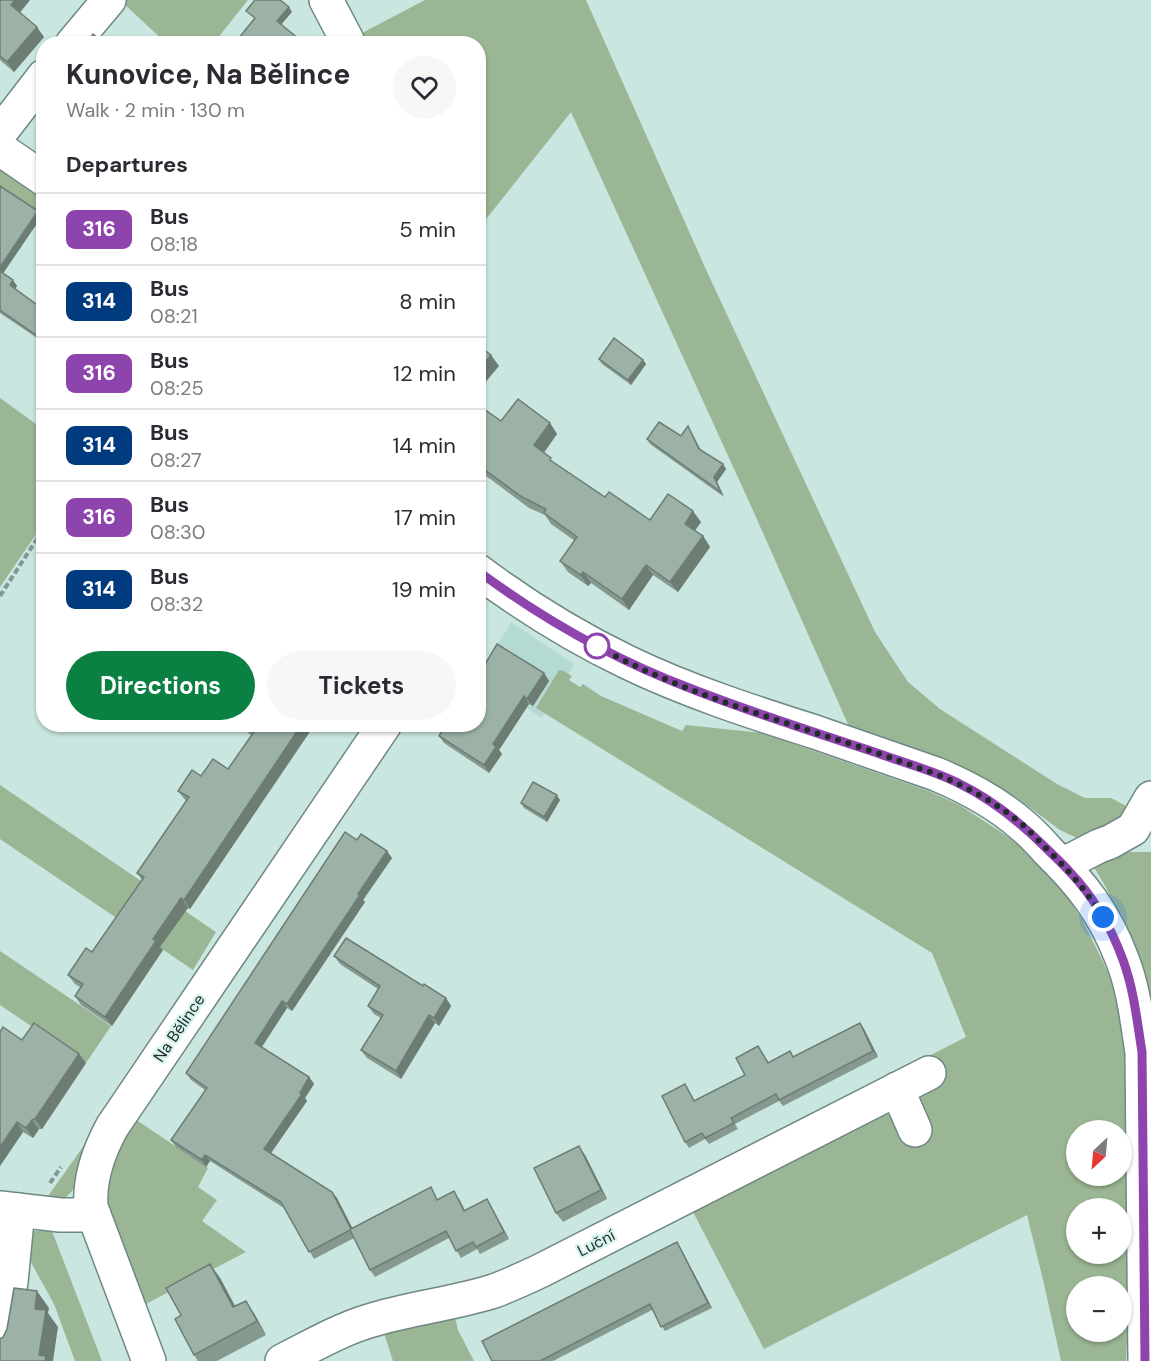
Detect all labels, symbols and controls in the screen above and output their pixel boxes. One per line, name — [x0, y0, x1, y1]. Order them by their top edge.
text: Kunovice, Na Bělince — [66, 56, 350, 93]
button: heart — [393, 56, 456, 119]
text: Walk · 2 min · 130 m — [66, 97, 245, 123]
text: Departures — [66, 150, 188, 179]
text: Bus — [150, 202, 189, 231]
text: 316 — [82, 215, 116, 243]
text: 5 min — [399, 215, 456, 244]
text: 08:18 — [150, 231, 198, 257]
text: Bus — [150, 274, 189, 303]
text: 314 — [82, 287, 116, 315]
text: 8 min — [399, 287, 456, 316]
text: 08:21 — [150, 303, 198, 329]
text: Bus — [150, 346, 189, 375]
text: 316 — [82, 359, 116, 387]
text: 12 min — [393, 359, 456, 388]
text: 08:25 — [150, 375, 204, 401]
text: Bus — [150, 418, 189, 447]
text: 314 — [82, 431, 116, 459]
text: 14 min — [392, 431, 456, 460]
text: 08:27 — [150, 447, 202, 473]
text: Bus — [150, 490, 189, 519]
text: 316 — [82, 503, 116, 531]
text: 17 min — [394, 503, 456, 532]
text: 08:30 — [150, 519, 205, 545]
text: Bus — [150, 562, 189, 591]
text: 314 — [82, 575, 116, 603]
text: 19 min — [392, 575, 456, 604]
text: 08:32 — [150, 591, 203, 617]
unlabelled marker — [584, 633, 610, 659]
button: Directions — [66, 651, 255, 720]
button: Tickets — [267, 651, 456, 720]
your location — [1088, 902, 1118, 932]
street label: Na Bělince — [149, 990, 209, 1066]
north arrow — [1066, 1120, 1132, 1186]
map controls — [1066, 1120, 1132, 1342]
button: + — [1066, 1198, 1132, 1264]
street label: Luční — [574, 1224, 619, 1261]
button: − — [1066, 1276, 1132, 1342]

